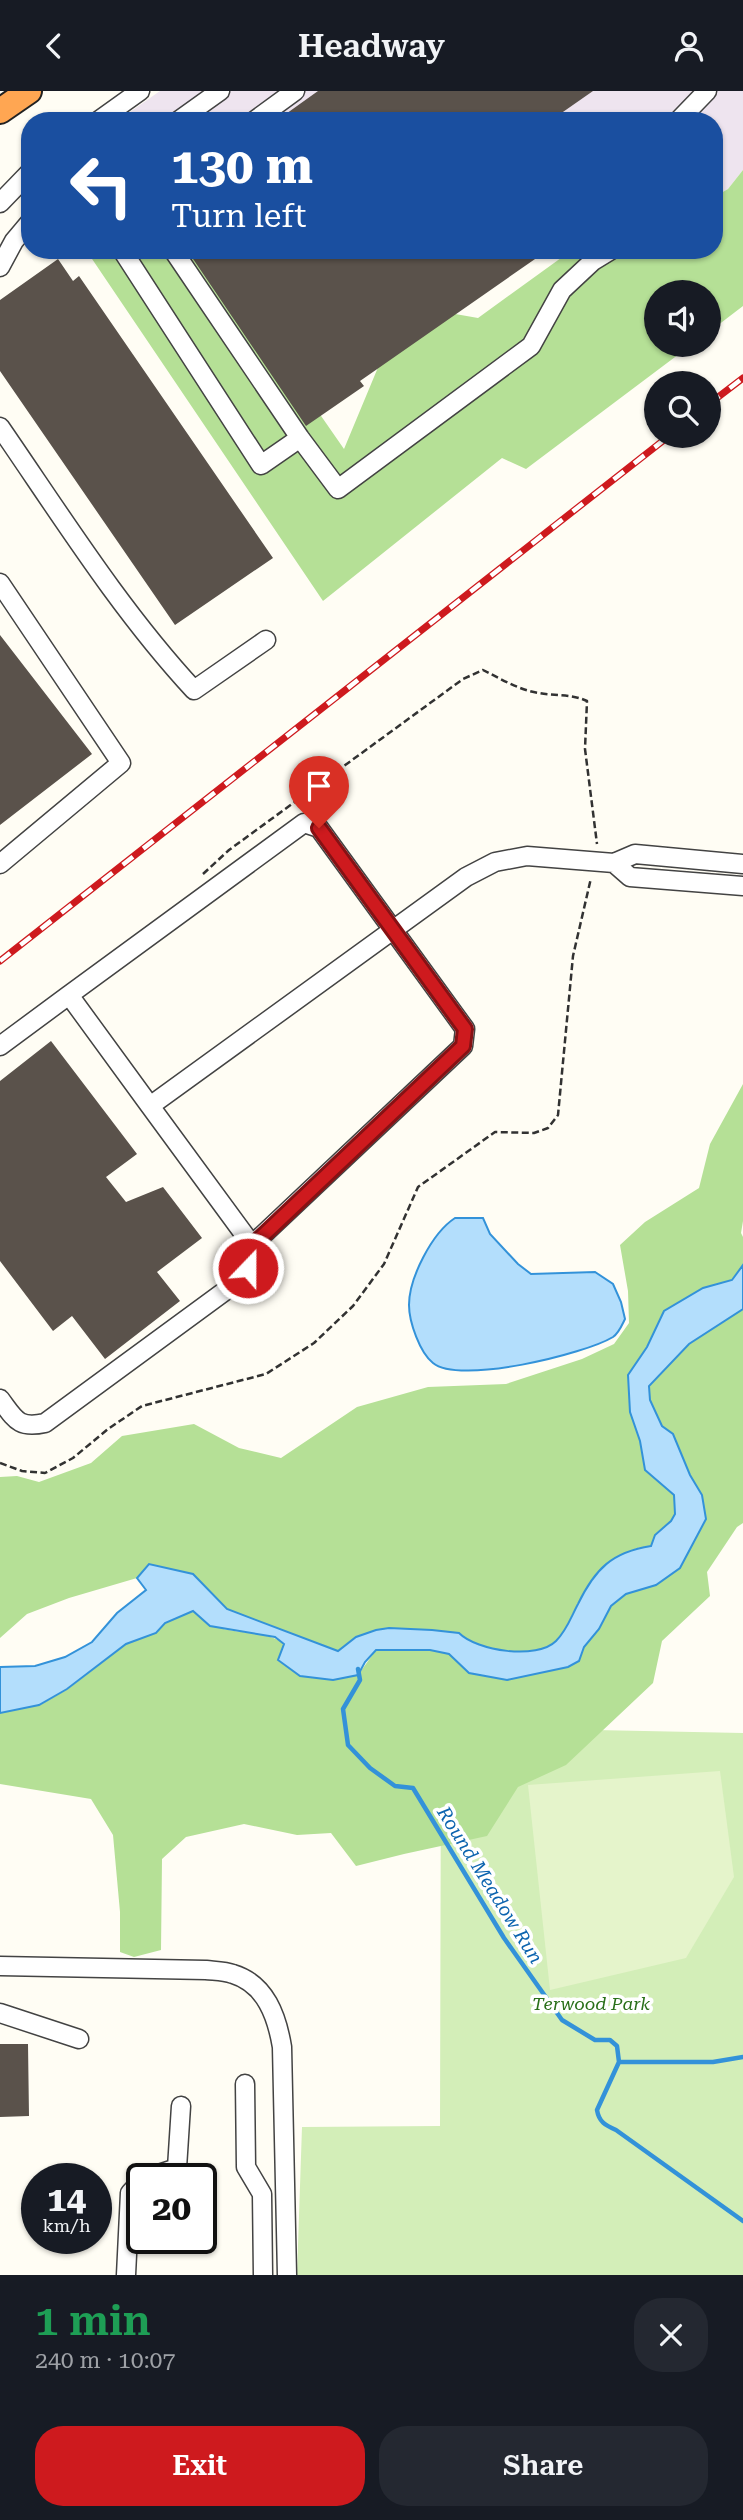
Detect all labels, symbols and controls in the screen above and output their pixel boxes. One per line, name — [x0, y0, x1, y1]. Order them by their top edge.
icon: back — [35, 27, 73, 65]
text: Headway — [298, 27, 445, 65]
icon: person — [670, 27, 708, 65]
text: 130 m — [171, 138, 313, 195]
icon: left — [56, 140, 147, 231]
text: Turn left — [171, 197, 306, 235]
map controls — [644, 280, 721, 448]
button: sound — [644, 280, 721, 357]
button: search — [644, 371, 721, 448]
pin — [289, 756, 349, 828]
icon: arrive — [300, 767, 338, 805]
position arrow — [211, 1231, 285, 1305]
water label: Round Meadow Run — [432, 1801, 548, 1968]
park label: Terwood Park — [532, 1993, 650, 2014]
speed limit sign: 20 — [126, 2163, 217, 2254]
text: 14 — [47, 2179, 86, 2220]
text: km/h — [42, 2215, 91, 2236]
text: 1 min — [35, 2296, 151, 2345]
button: close — [634, 2298, 708, 2372]
text: 240 m · 10:07 — [35, 2347, 175, 2374]
button: Exit — [35, 2426, 365, 2506]
button: Share — [379, 2426, 708, 2506]

